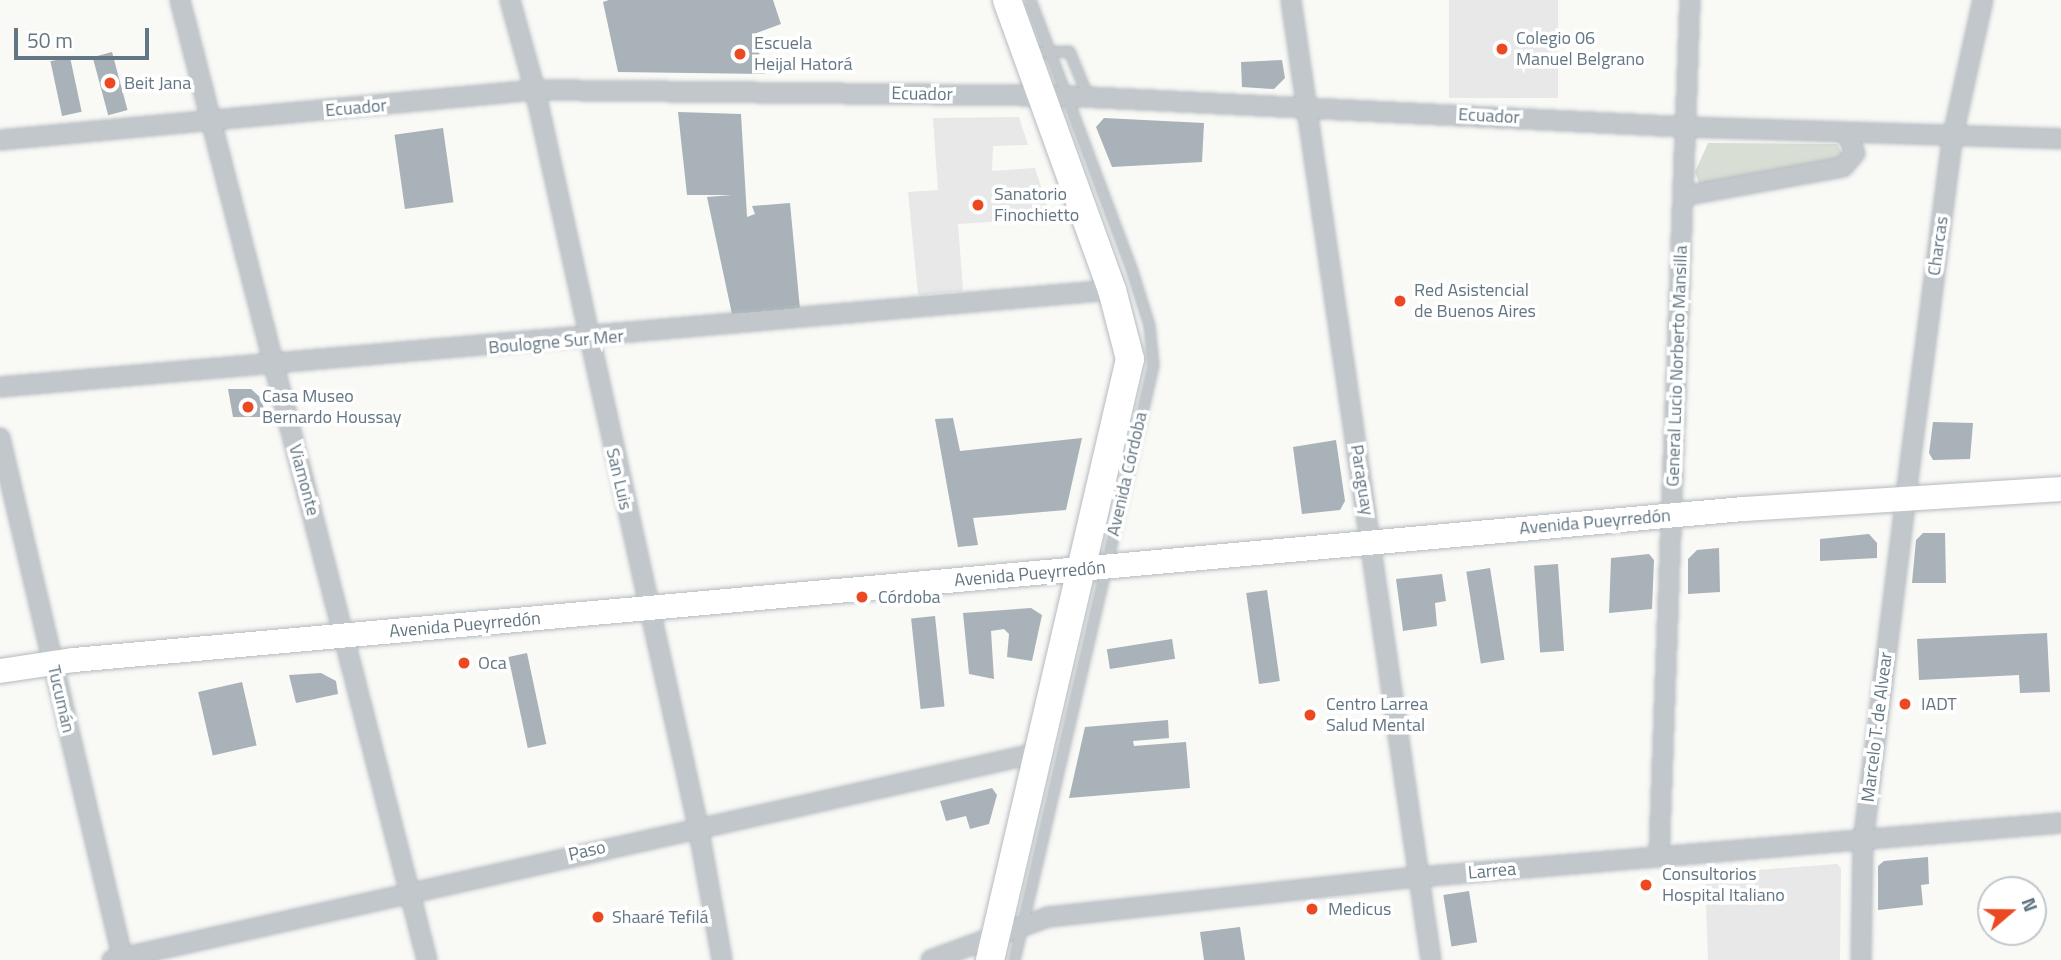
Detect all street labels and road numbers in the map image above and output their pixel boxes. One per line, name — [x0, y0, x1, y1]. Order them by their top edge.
street label: Ecuador — [891, 83, 953, 105]
street label: Ecuador — [324, 95, 388, 121]
street label: Ecuador — [1458, 104, 1520, 128]
street label: Charcas — [1923, 215, 1953, 277]
street label: General Lucio Norberto Mansilla — [1662, 245, 1692, 487]
street label: Boulogne Sur Mer — [488, 325, 624, 359]
street label: Avenida Córdoba — [1102, 410, 1152, 538]
street label: Viamonte — [284, 442, 324, 518]
street label: Paraguay — [1346, 443, 1378, 517]
street label: San Luis — [601, 446, 637, 512]
street label: Avenida Pueyrredón — [1518, 505, 1672, 539]
street label: Avenida Pueyrredón — [953, 557, 1107, 591]
street label: Avenida Pueyrredón — [388, 608, 542, 642]
street label: Marcelo T. de Alvear — [1857, 651, 1897, 803]
street label: Tucumán — [43, 663, 79, 735]
street label: Paso — [566, 836, 608, 866]
street label: Larrea — [1467, 858, 1517, 884]

